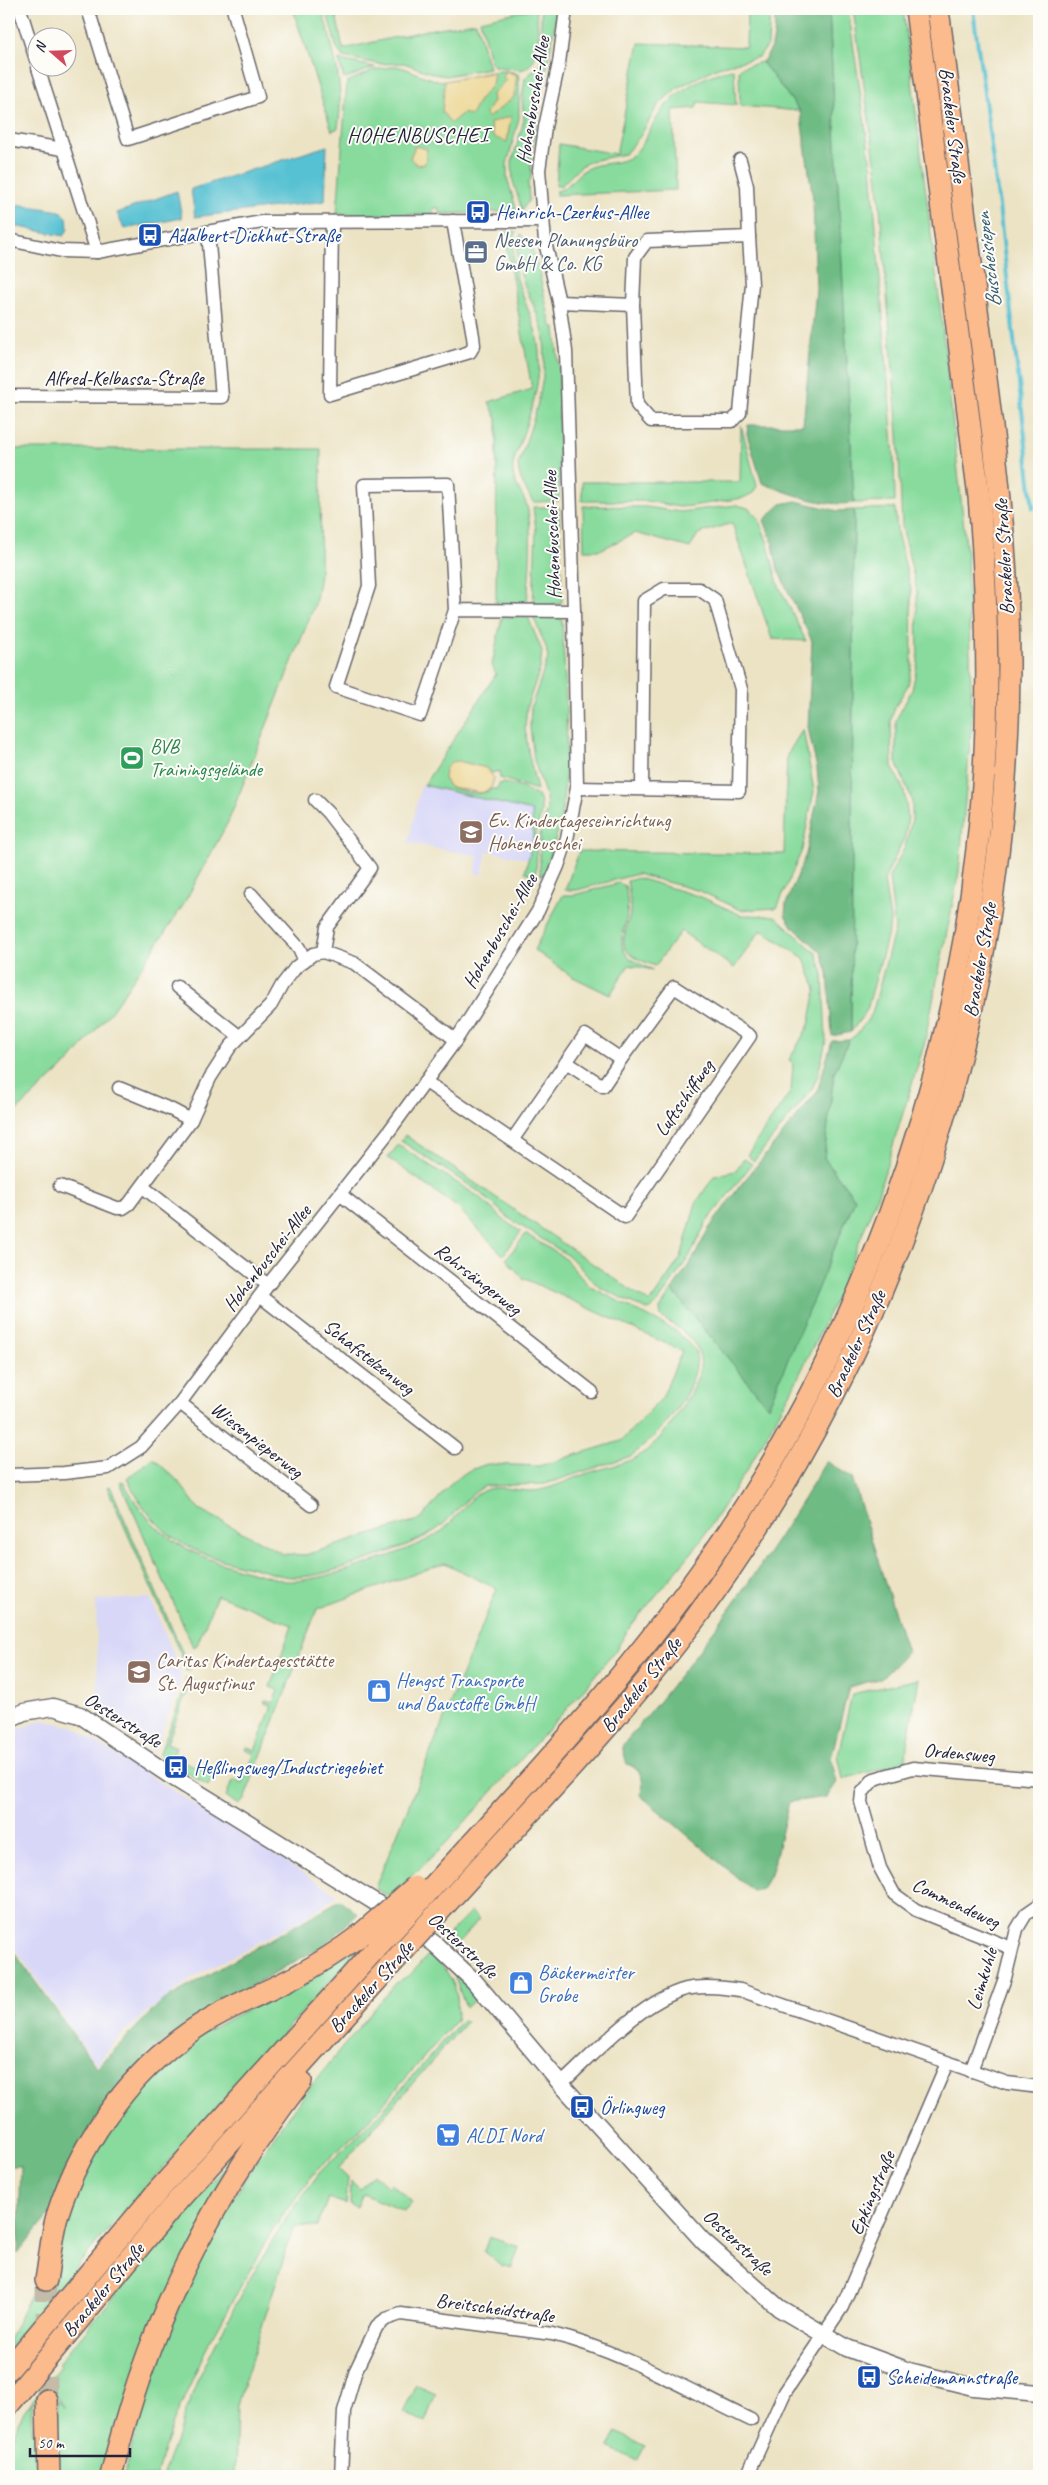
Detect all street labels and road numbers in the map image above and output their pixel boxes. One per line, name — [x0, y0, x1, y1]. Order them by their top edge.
street label: Hohenbuschei-Allee — [511, 33, 556, 166]
street label: Brackeler Straße — [934, 66, 973, 185]
street label: Alfred-Kelbassa-Straße — [45, 366, 205, 391]
street label: Hohenbuschei-Allee — [537, 469, 567, 600]
street label: Brackeler Straße — [988, 497, 1020, 615]
street label: Hohenbuschei-Allee — [457, 868, 544, 993]
street label: Brackeler Straße — [958, 899, 1003, 1019]
street label: Luftschiffweg — [649, 1053, 720, 1141]
street label: Hohenbuschei-Allee — [218, 1198, 317, 1316]
street label: Rohrsängerweg — [430, 1237, 528, 1322]
street label: Brackeler Straße — [820, 1285, 892, 1402]
street label: Schafstelzenweg — [318, 1314, 420, 1401]
street label: Wiesenpieperweg — [206, 1396, 309, 1484]
street label: Brackeler Straße — [595, 1631, 688, 1738]
street label: Oesterstraße — [80, 1686, 168, 1754]
street label: Ordensweg — [922, 1737, 997, 1769]
street label: Commendeweg — [908, 1872, 1005, 1935]
street label: Oesterstraße — [423, 1906, 504, 1985]
street label: Brackeler Straße — [323, 1935, 420, 2038]
street label: Leimkuhle — [961, 1943, 1004, 2013]
street label: Epkingstraße — [843, 2146, 901, 2239]
street label: Oesterstraße — [698, 2203, 779, 2282]
street label: Brackeler Straße — [56, 2237, 151, 2342]
street label: Breitscheidstraße — [434, 2287, 557, 2329]

